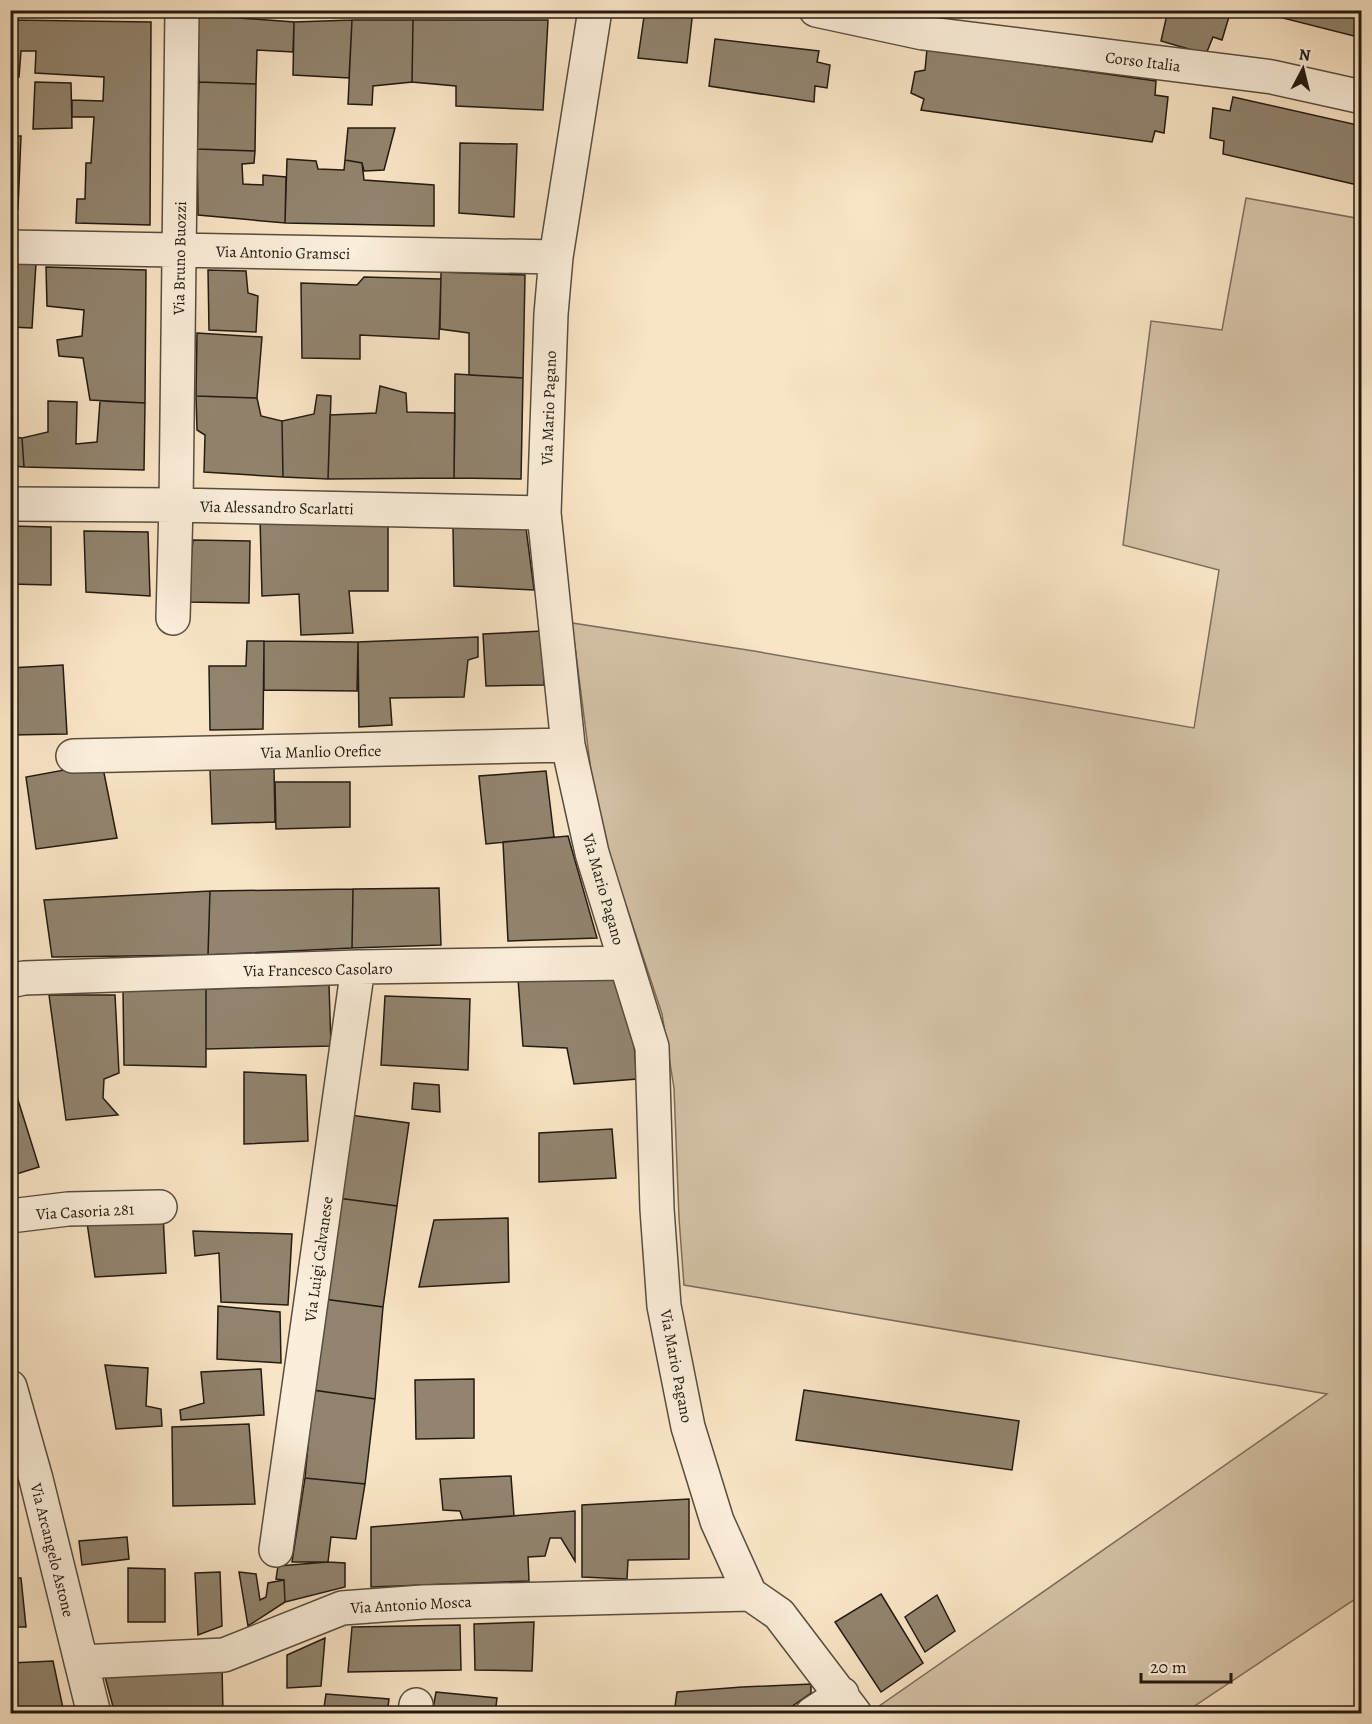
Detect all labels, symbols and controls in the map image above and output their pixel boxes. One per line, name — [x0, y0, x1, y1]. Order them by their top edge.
north arrow — [1273, 39, 1333, 99]
text: N — [1298, 43, 1312, 67]
street label: Corso Italia — [1104, 46, 1182, 78]
street label: Via Bruno Buozzi — [168, 201, 192, 316]
street label: Via Antonio Gramsci — [215, 241, 350, 265]
street label: Via Mario Pagano — [536, 350, 562, 467]
street label: Via Alessandro Scarlatti — [199, 496, 354, 520]
street label: Via Manlio Orefice — [259, 740, 382, 764]
street label: Via Mario Pagano — [576, 830, 629, 948]
street label: Via Francesco Casolaro — [242, 958, 393, 982]
street label: Via Luigi Calvanese — [299, 1195, 339, 1324]
street label: Via Casoria 281 — [34, 1198, 135, 1226]
street label: Via Mario Pagano — [654, 1307, 698, 1425]
street label: Via Arcangelo Astone — [25, 1480, 79, 1620]
street label: Via Antonio Mosca — [349, 1591, 473, 1619]
scale bar — [1141, 1646, 1231, 1684]
text: 20 m — [1150, 1655, 1187, 1679]

